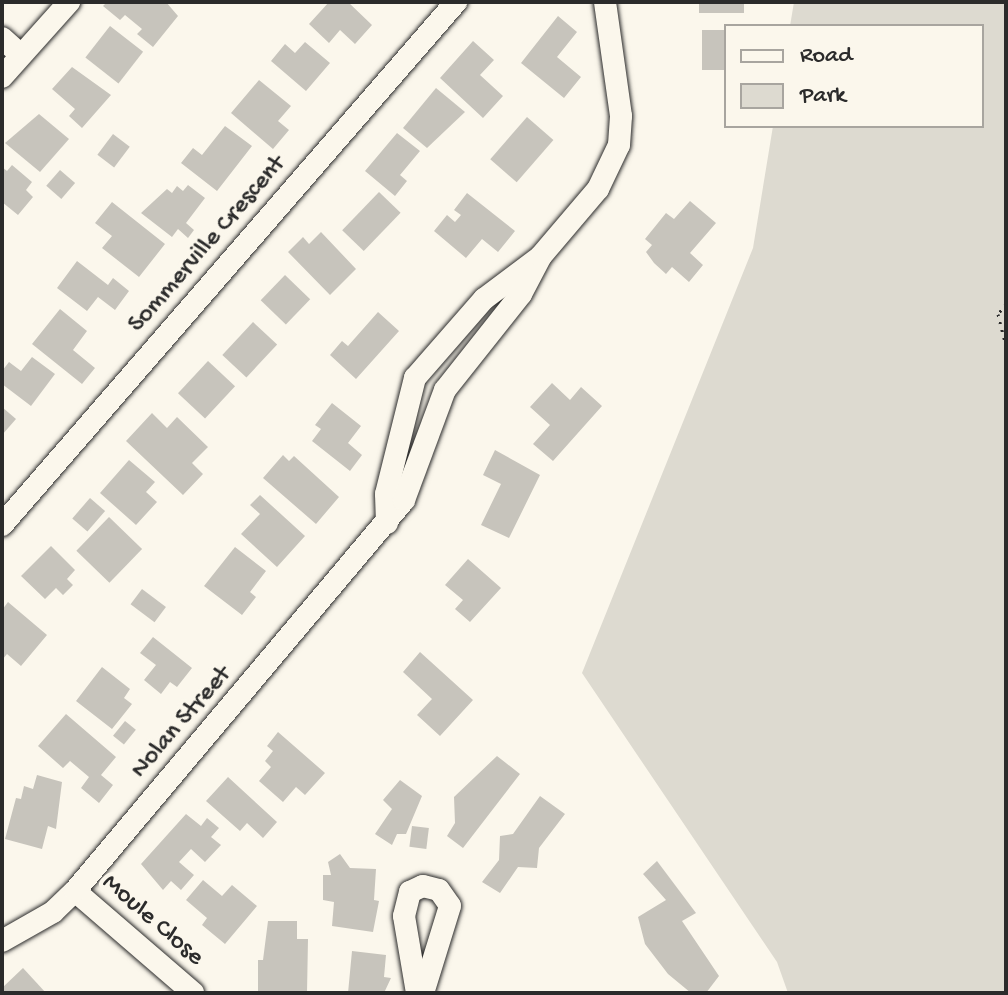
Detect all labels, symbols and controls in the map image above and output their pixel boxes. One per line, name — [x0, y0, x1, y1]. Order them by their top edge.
legend — [724, 24, 984, 128]
text: Road — [800, 42, 852, 71]
text: Park — [800, 82, 846, 111]
street label: Sommerville Crescent — [123, 150, 293, 340]
street label: Nolan Street — [125, 661, 239, 785]
street label: Moule Close — [94, 868, 210, 974]

